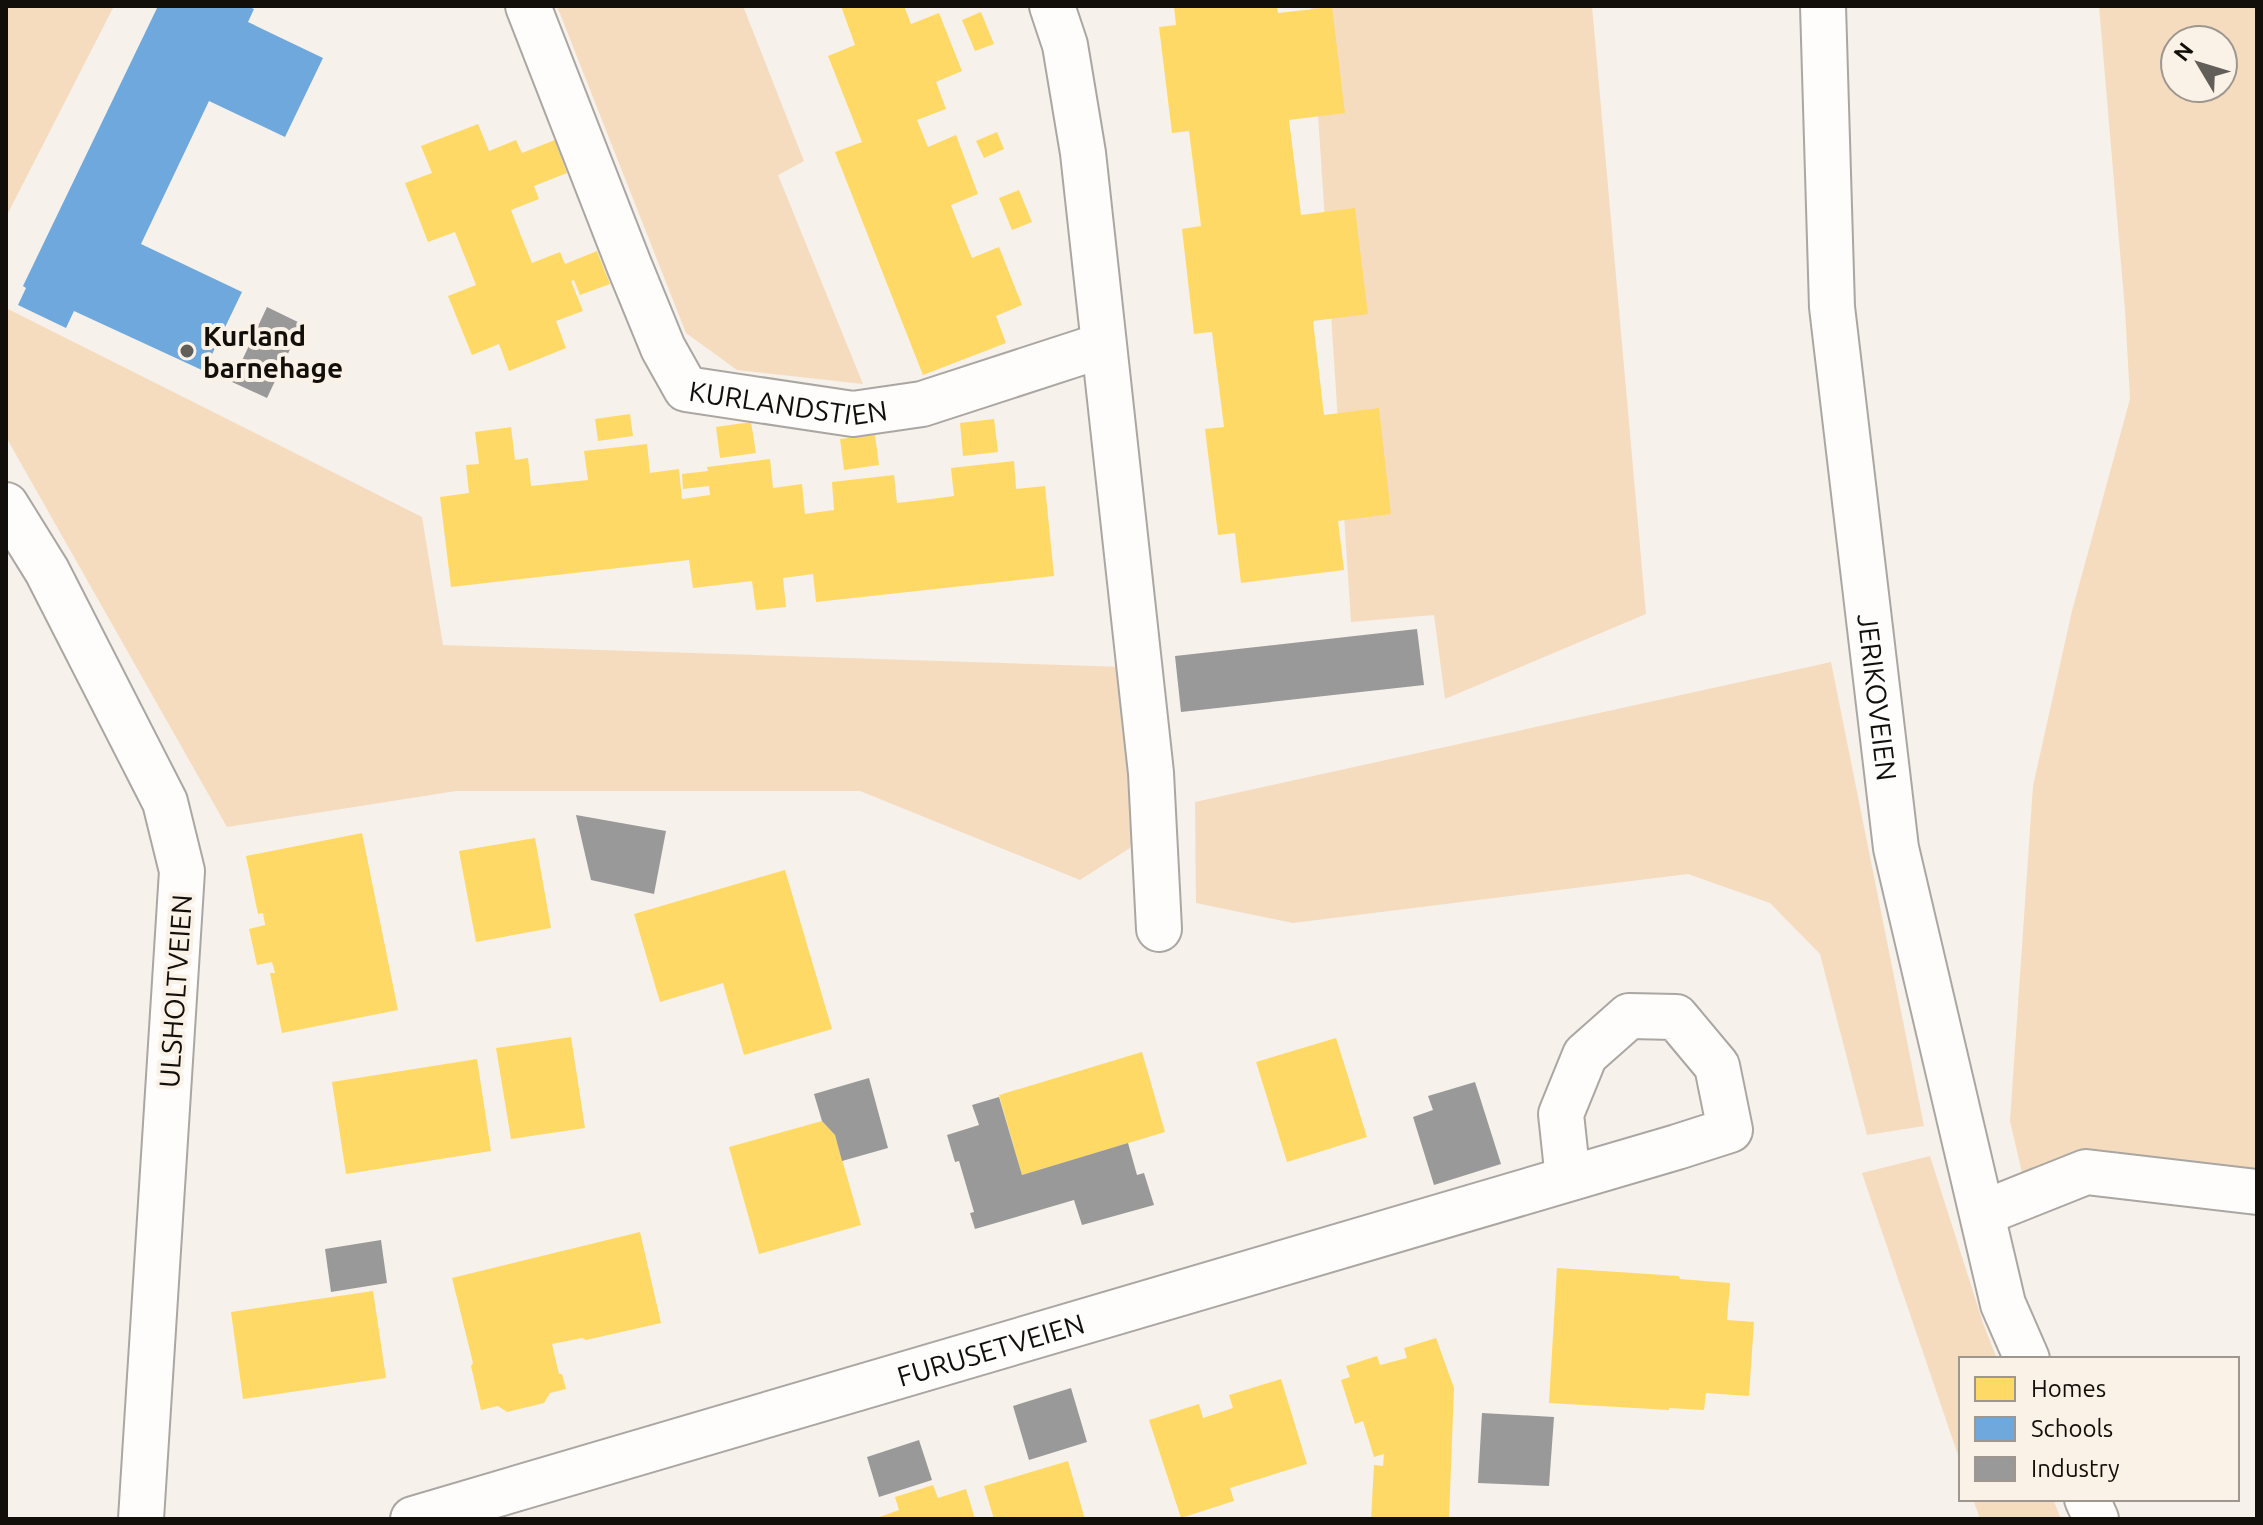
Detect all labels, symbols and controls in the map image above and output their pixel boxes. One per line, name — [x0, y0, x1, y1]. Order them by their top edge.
north arrow — [2159, 24, 2239, 104]
text: N — [2168, 37, 2198, 66]
place label: Kurland barnehage — [203, 320, 343, 383]
marker: Kurland barnehage — [178, 342, 196, 360]
street label: KURLANDSTIEN — [687, 374, 889, 430]
street label: JERIKOVEIEN — [1853, 612, 1903, 783]
street label: ULSHOLTVEIEN — [153, 893, 197, 1089]
street label: FURUSETVEIEN — [893, 1307, 1088, 1391]
legend — [1959, 1357, 2239, 1501]
text: Homes — [2031, 1375, 2106, 1402]
text: Schools — [2031, 1415, 2113, 1442]
text: Industry — [2031, 1455, 2120, 1482]

